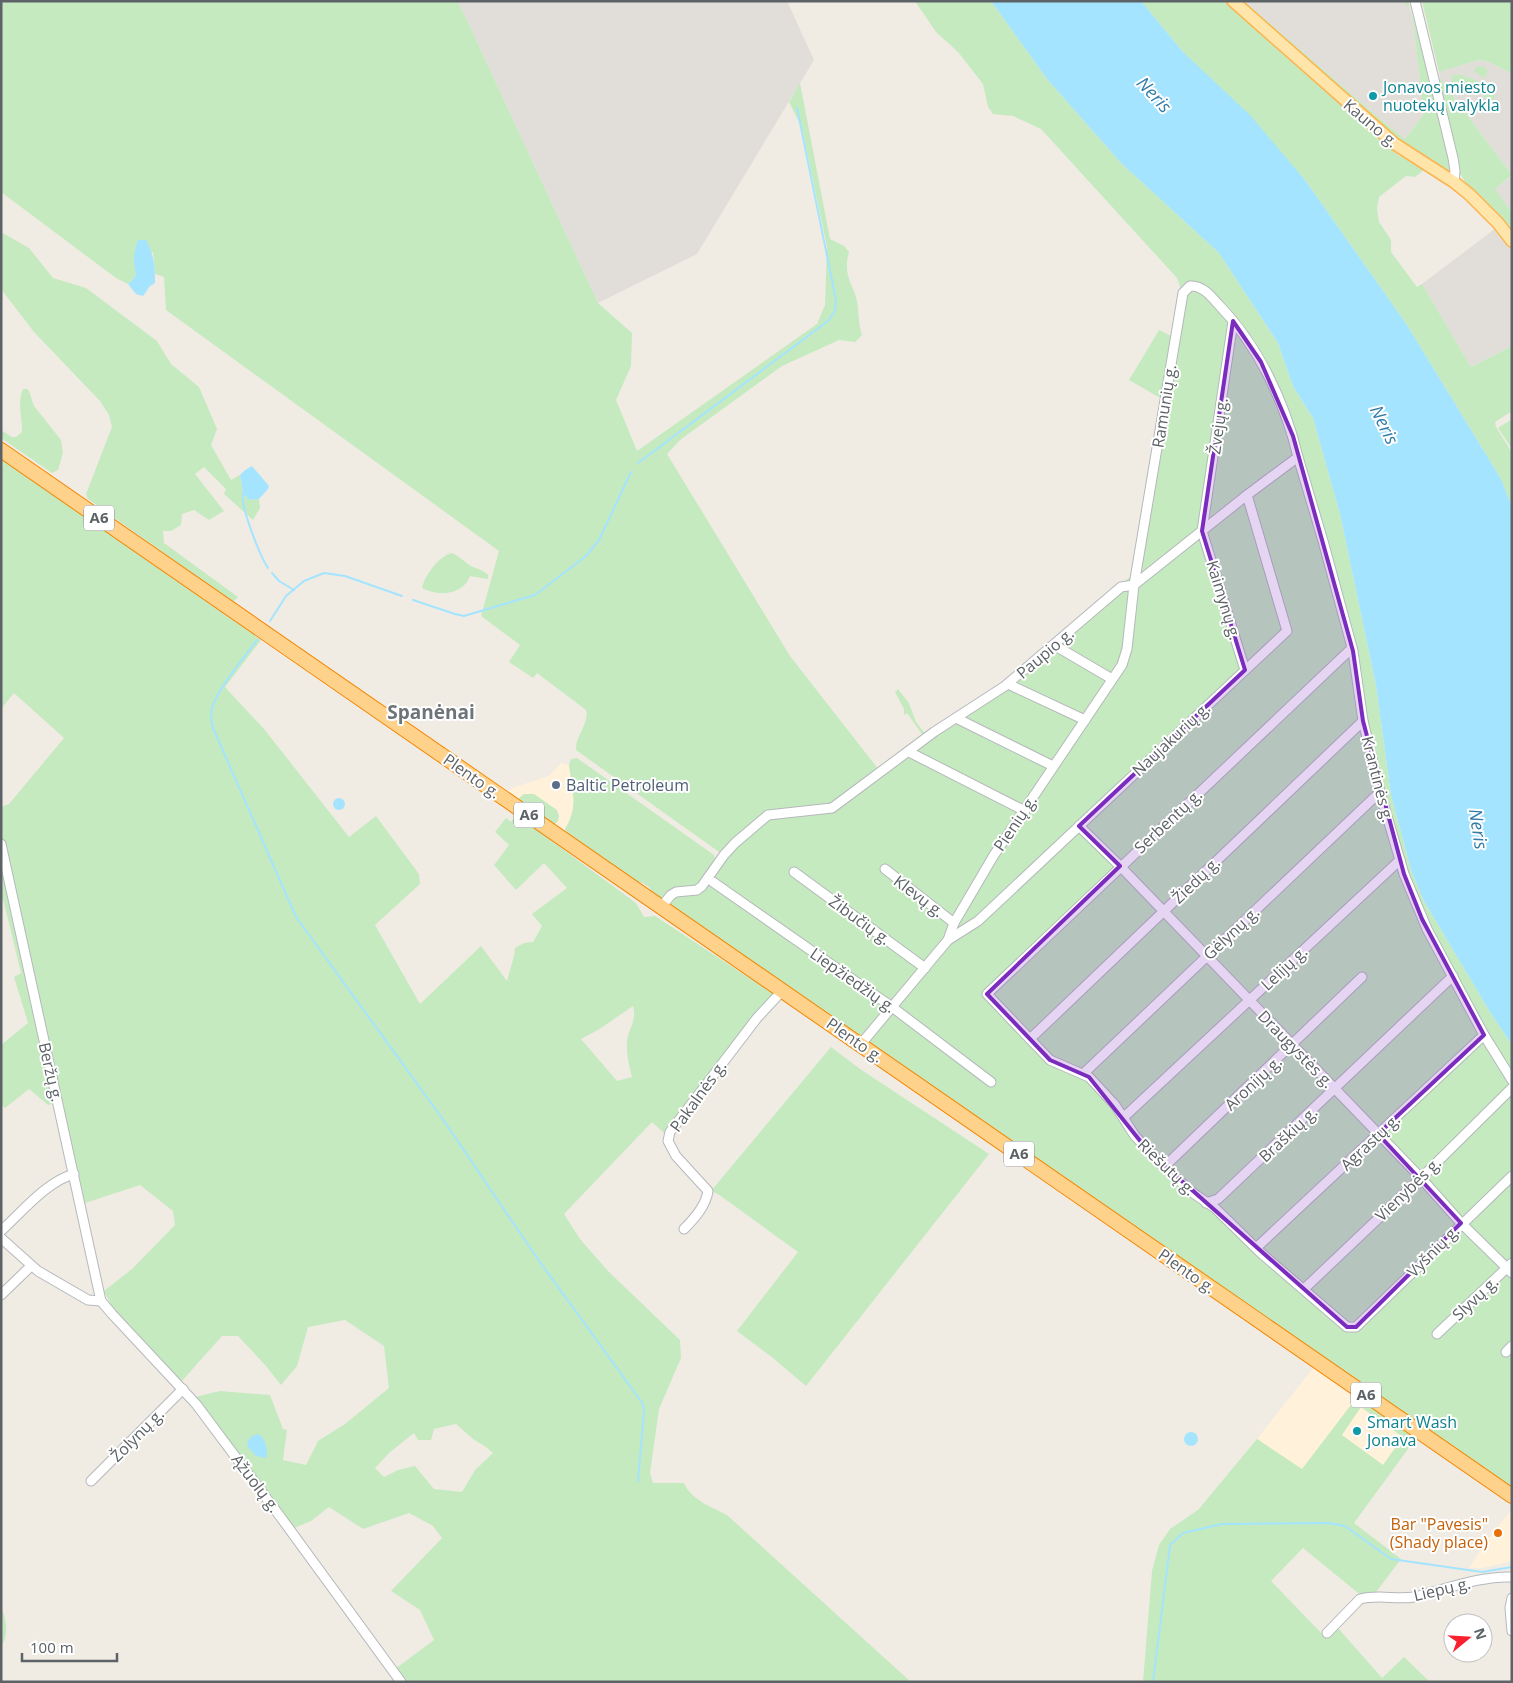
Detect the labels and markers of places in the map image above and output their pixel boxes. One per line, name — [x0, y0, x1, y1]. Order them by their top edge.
place label: Jonavos miesto nuotekų valykla — [1381, 76, 1500, 116]
marker: Jonavos miesto nuotekų valykla — [1367, 90, 1379, 102]
place label: Baltic Petroleum — [566, 774, 689, 796]
marker: Baltic Petroleum — [550, 779, 562, 791]
place label: Smart Wash Jonava — [1365, 1411, 1457, 1451]
marker: Smart Wash Jonava — [1351, 1425, 1363, 1437]
place label: Bar "Pavesis" (Shady place) — [1390, 1513, 1488, 1553]
marker: Bar "Pavesis" (Shady place) — [1492, 1527, 1504, 1539]

